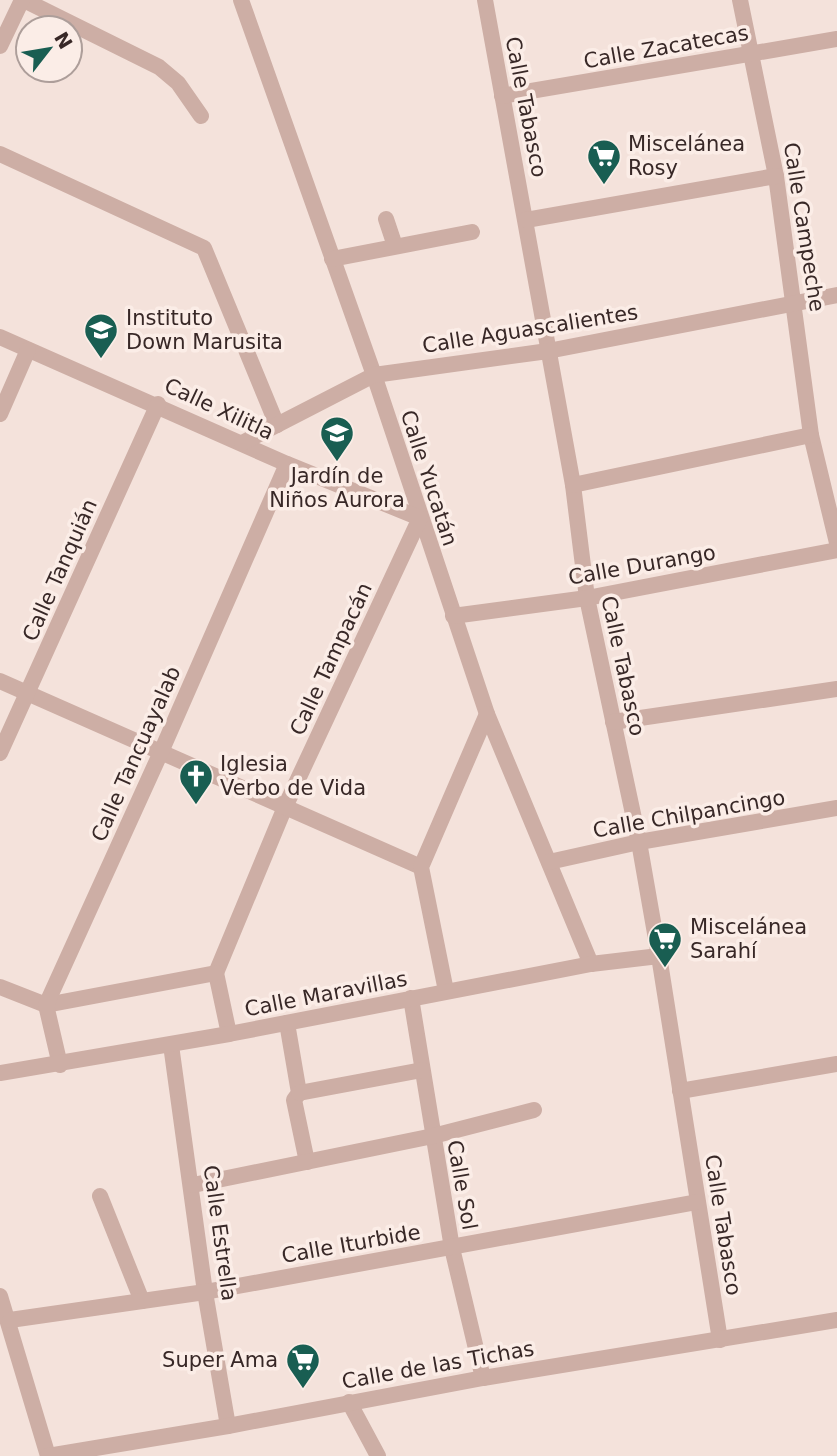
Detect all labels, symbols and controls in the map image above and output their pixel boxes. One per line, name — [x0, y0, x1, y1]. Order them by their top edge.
north arrow — [14, 14, 84, 84]
street label: Calle Zacatecas — [582, 21, 750, 73]
text: N — [50, 28, 77, 53]
street label: Calle Tabasco — [501, 35, 551, 179]
place label: Miscelánea Rosy — [628, 132, 745, 180]
supermarket icon: Miscelánea Rosy — [585, 137, 623, 186]
street label: Calle Campeche — [779, 141, 829, 313]
street label: Calle Aguascalientes — [420, 300, 640, 358]
place label: Instituto Down Marusita — [126, 306, 283, 354]
school or university icon: Instituto Down Marusita — [82, 311, 120, 360]
street label: Calle Xilitla — [161, 373, 277, 445]
street label: Calle Yucatán — [396, 407, 462, 549]
school or university icon: Jardín de Niños Aurora — [318, 414, 356, 463]
place label: Jardín de Niños Aurora — [269, 464, 405, 512]
street label: Calle Tanquián — [18, 495, 102, 645]
street label: Calle Durango — [566, 540, 718, 590]
street label: Calle Tampacán — [285, 579, 377, 739]
street label: Calle Tabasco — [596, 594, 650, 738]
street label: Calle Tancuayalab — [87, 663, 185, 845]
place label: Iglesia Verbo de Vida — [220, 752, 366, 800]
church icon: Iglesia Verbo de Vida — [177, 757, 215, 806]
street label: Calle Chilpancingo — [591, 785, 787, 843]
place label: Miscelánea Sarahí — [690, 915, 807, 963]
supermarket icon: Miscelánea Sarahí — [646, 920, 684, 969]
street label: Calle Maravillas — [243, 966, 409, 1022]
street label: Calle Sol — [442, 1138, 482, 1232]
street label: Calle Tabasco — [700, 1153, 746, 1297]
street label: Calle Estrella — [199, 1164, 241, 1302]
street label: Calle Iturbide — [280, 1220, 422, 1268]
street label: Calle de las Tichas — [340, 1336, 536, 1394]
supermarket icon: Super Ama — [284, 1341, 322, 1390]
place label: Super Ama — [162, 1348, 278, 1372]

